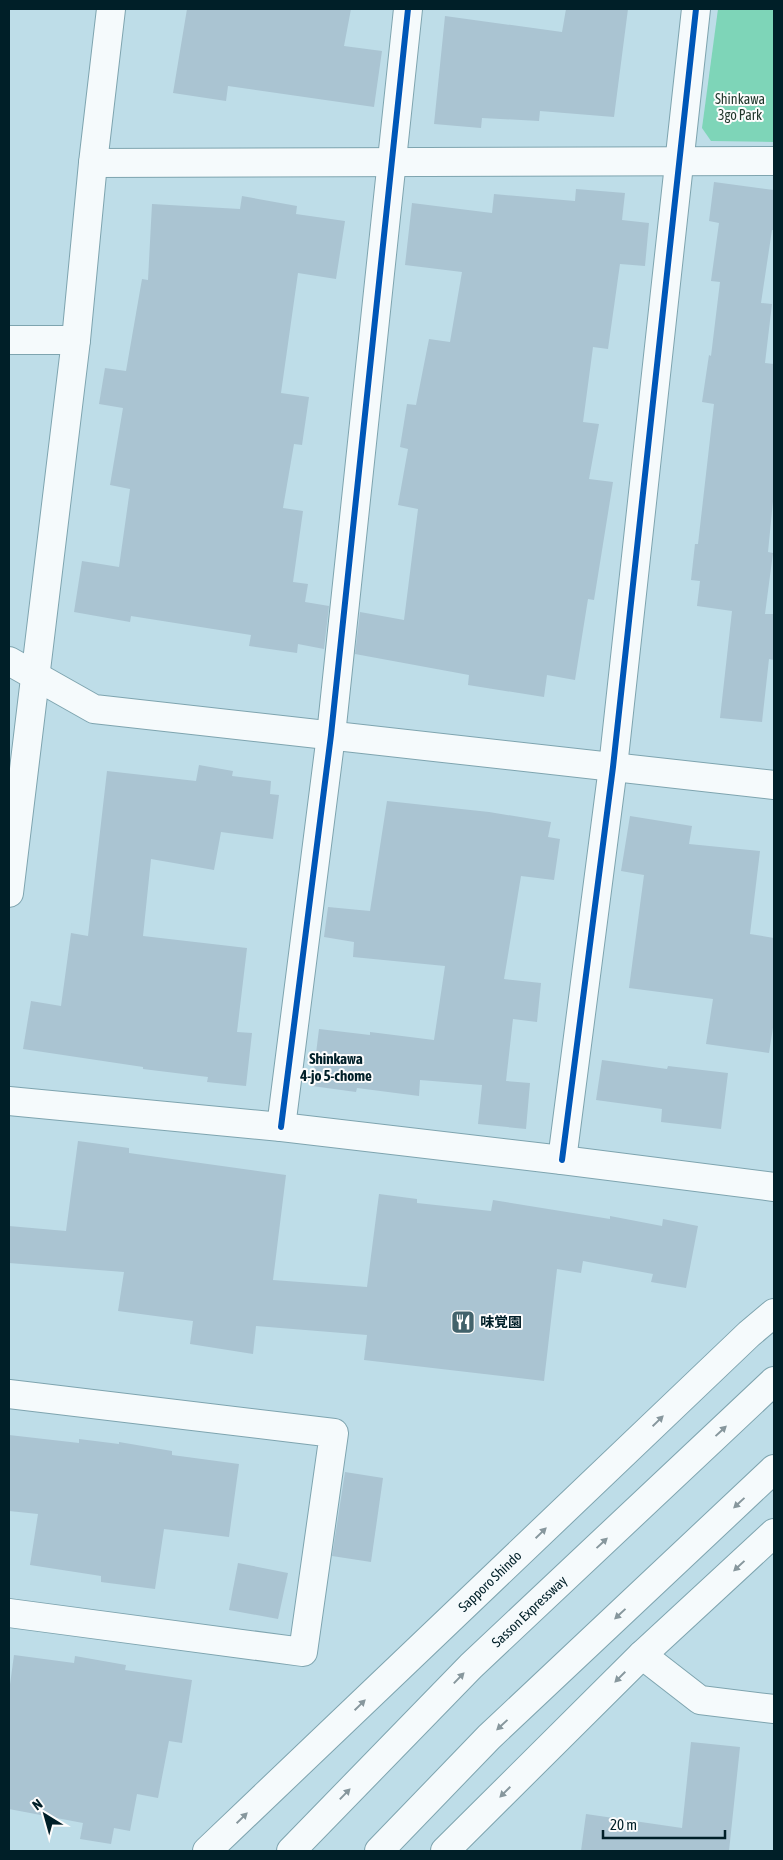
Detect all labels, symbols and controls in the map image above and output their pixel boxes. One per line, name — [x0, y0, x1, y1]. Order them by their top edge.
park label: Shinkawa 3go Park — [715, 91, 765, 123]
district label: Shinkawa 4-jo 5-chome — [299, 1050, 372, 1084]
restaurant icon: 味覚園 — [450, 1309, 476, 1335]
place label: 味覚園 — [480, 1314, 522, 1330]
one-way arrow — [652, 1415, 664, 1427]
one-way arrow — [715, 1425, 727, 1437]
one-way arrow — [733, 1497, 745, 1509]
one-way arrow — [534, 1527, 546, 1539]
one-way arrow — [596, 1537, 608, 1549]
street label: Sapporo Shindo — [455, 1547, 525, 1615]
one-way arrow — [733, 1560, 745, 1572]
street label: Sasson Expressway — [488, 1572, 570, 1650]
one-way arrow — [615, 1608, 627, 1620]
one-way arrow — [614, 1671, 626, 1683]
one-way arrow — [453, 1673, 465, 1685]
one-way arrow — [353, 1700, 365, 1712]
one-way arrow — [496, 1719, 508, 1731]
one-way arrow — [499, 1785, 511, 1797]
one-way arrow — [339, 1789, 351, 1801]
north arrow — [20, 1790, 70, 1840]
text: N — [29, 1796, 45, 1813]
scale bar — [603, 1808, 726, 1840]
one-way arrow — [236, 1812, 248, 1824]
text: 20 m — [610, 1816, 637, 1833]

